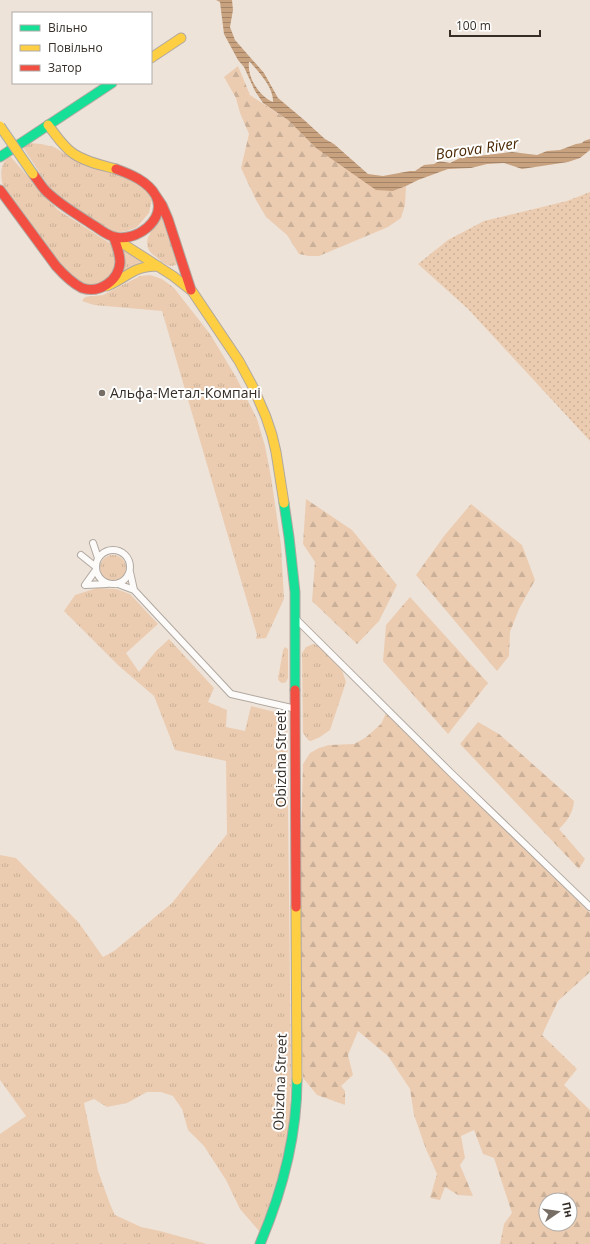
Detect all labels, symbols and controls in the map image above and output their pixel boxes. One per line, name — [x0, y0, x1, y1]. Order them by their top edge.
legend — [12, 12, 152, 84]
scale bar — [450, 12, 540, 38]
text: 100 m — [456, 17, 491, 34]
text: Вільно — [48, 19, 88, 36]
text: Повільно — [48, 39, 103, 56]
text: Затор — [48, 59, 82, 76]
water label: Borova River — [434, 132, 521, 164]
place label: Альфа-Метал-Компані — [110, 383, 261, 402]
marker: Альфа-Метал-Компані — [97, 388, 107, 398]
street label: Obizdna Street — [271, 710, 290, 808]
street label: Obizdna Street — [268, 1033, 291, 1131]
north arrow — [538, 1192, 578, 1232]
text: Пн — [559, 1200, 577, 1219]

